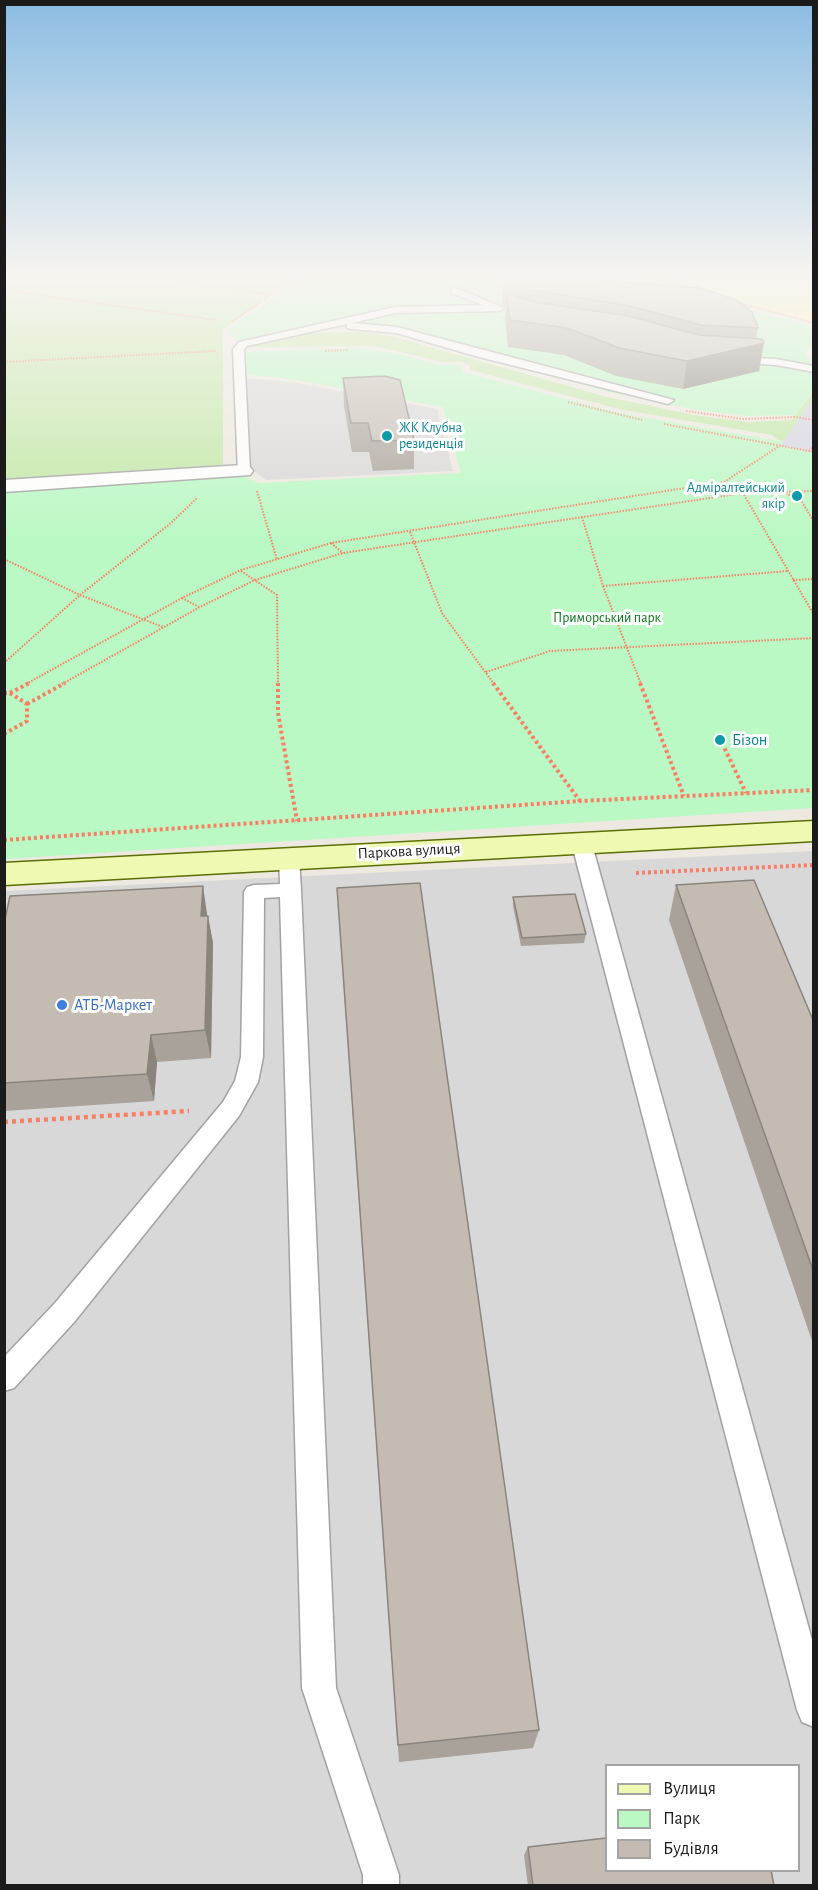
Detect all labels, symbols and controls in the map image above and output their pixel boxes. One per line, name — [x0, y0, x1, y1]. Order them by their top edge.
place label: ЖК Клубна резиденція — [399, 420, 463, 452]
marker: ЖК Клубна резиденція — [380, 429, 394, 443]
place label: Адміралтейський якір — [687, 480, 785, 512]
marker: Адміралтейський якір — [790, 489, 804, 503]
park label: Приморський парк — [553, 610, 661, 626]
place label: Бізон — [732, 730, 767, 750]
marker: Бізон — [713, 733, 727, 747]
street label: Паркова вулиця — [357, 839, 461, 863]
place label: АТБ-Маркет — [74, 995, 152, 1015]
marker: АТБ-Маркет — [55, 998, 69, 1012]
legend — [605, 1764, 800, 1872]
text: Вулиця — [663, 1780, 716, 1798]
text: Парк — [663, 1810, 700, 1828]
text: Будівля — [663, 1840, 719, 1858]

